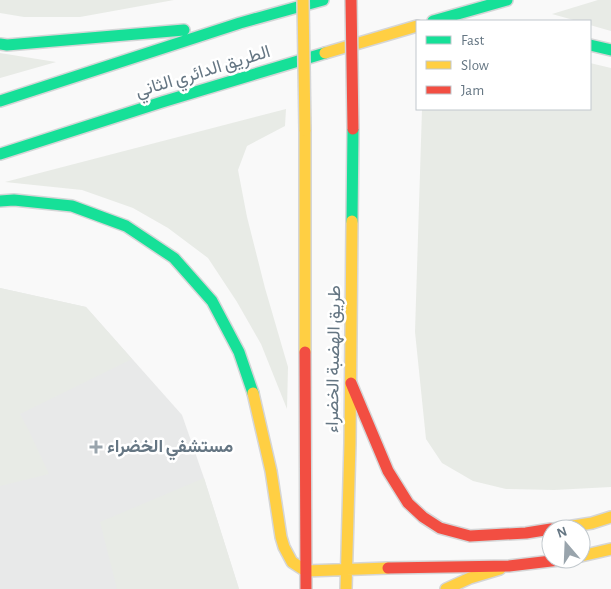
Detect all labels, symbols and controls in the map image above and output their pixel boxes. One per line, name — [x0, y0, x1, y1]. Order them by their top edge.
legend — [416, 20, 591, 110]
text: Fast — [461, 33, 485, 48]
street label: الطريق الدائري الثاني — [133, 43, 274, 106]
text: Slow — [461, 58, 489, 73]
text: Jam — [461, 83, 484, 98]
street label: طريق الهضبة الخضراء — [324, 285, 345, 433]
place label: مستشفي الخضراء — [107, 438, 234, 461]
marker: مستشفي الخضراء — [89, 440, 103, 454]
north arrow — [541, 519, 591, 569]
text: N — [555, 524, 569, 541]

